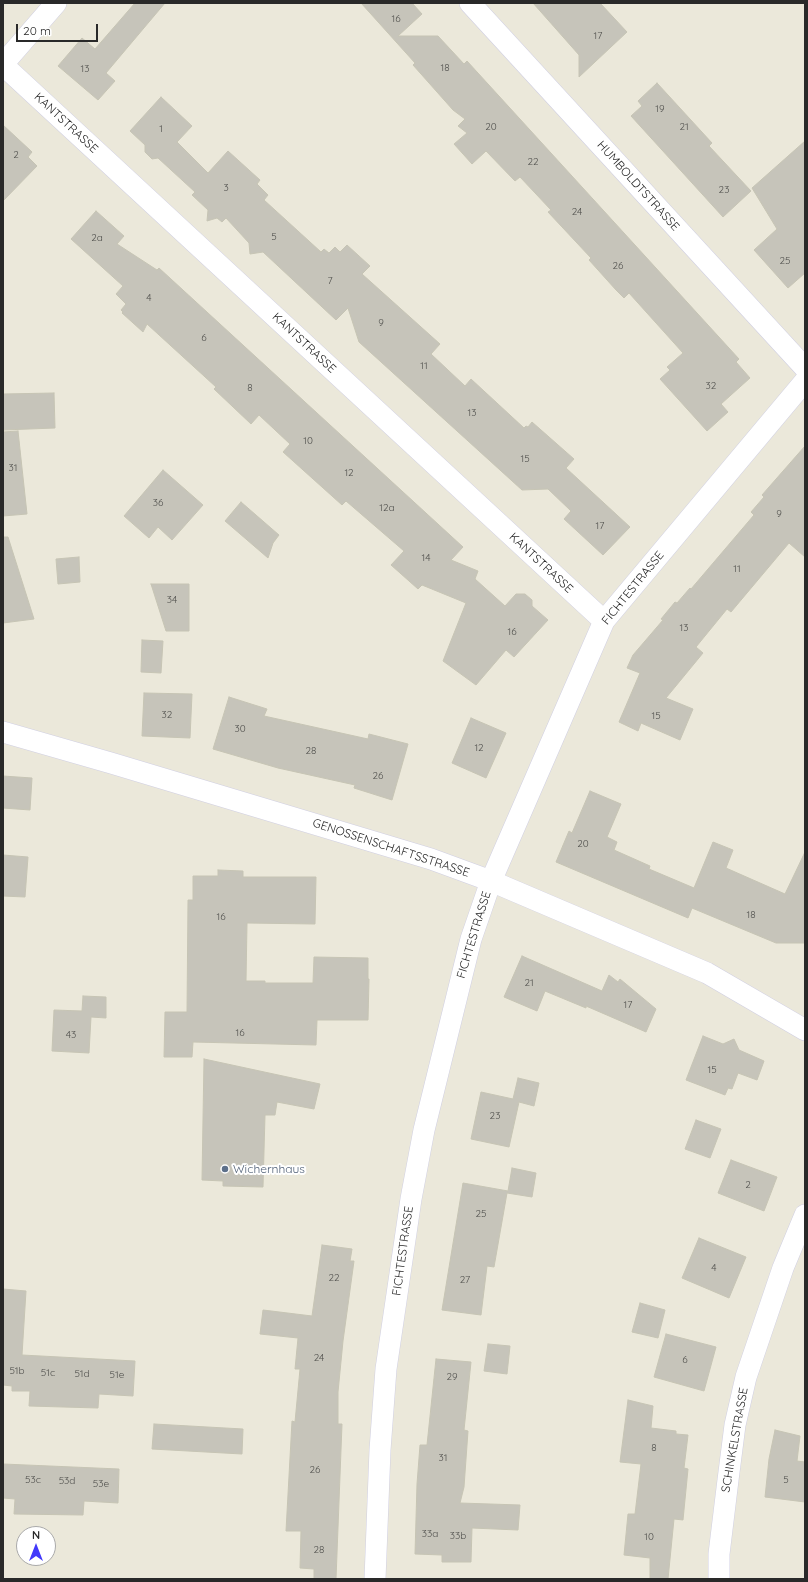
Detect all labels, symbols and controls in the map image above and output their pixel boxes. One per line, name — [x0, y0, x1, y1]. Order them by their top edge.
house number: 16 — [391, 13, 401, 25]
scale bar — [18, 16, 100, 42]
text: 20 m — [23, 23, 51, 38]
house number: 17 — [594, 30, 602, 42]
house number: 18 — [440, 62, 450, 74]
house number: 13 — [81, 63, 89, 75]
street label: KANTSTRASSE — [31, 90, 101, 156]
house number: 19 — [655, 103, 665, 115]
house number: 20 — [485, 121, 497, 133]
house number: 21 — [679, 121, 689, 133]
house number: 1 — [159, 123, 163, 135]
street label: HUMBOLDTSTRASSE — [594, 138, 682, 234]
house number: 2 — [13, 149, 19, 161]
house number: 22 — [527, 156, 539, 168]
house number: 3 — [223, 182, 229, 194]
house number: 23 — [719, 184, 729, 196]
house number: 24 — [572, 206, 582, 218]
house number: 5 — [271, 231, 277, 243]
house number: 2a — [91, 232, 103, 244]
house number: 25 — [780, 255, 790, 267]
house number: 26 — [613, 260, 623, 272]
house number: 7 — [327, 275, 333, 287]
house number: 4 — [146, 292, 152, 304]
street label: KANTSTRASSE — [269, 310, 339, 376]
house number: 9 — [378, 317, 384, 329]
house number: 6 — [201, 332, 207, 344]
house number: 11 — [420, 360, 428, 372]
house number: 32 — [706, 380, 716, 392]
house number: 8 — [247, 382, 253, 394]
house number: 13 — [468, 407, 476, 419]
house number: 10 — [303, 435, 313, 447]
house number: 15 — [520, 453, 530, 465]
house number: 31 — [9, 462, 17, 474]
house number: 12 — [344, 467, 354, 479]
house number: 36 — [153, 497, 163, 509]
house number: 12a — [379, 502, 395, 514]
house number: 9 — [776, 508, 782, 520]
house number: 17 — [596, 520, 604, 532]
street label: KANTSTRASSE — [506, 530, 576, 596]
street label: FICHTESTRASSE — [599, 548, 667, 628]
house number: 14 — [422, 552, 430, 564]
house number: 11 — [733, 563, 741, 575]
house number: 34 — [167, 594, 177, 606]
house number: 13 — [680, 622, 688, 634]
house number: 16 — [507, 626, 517, 638]
house number: 32 — [162, 709, 172, 721]
house number: 15 — [651, 710, 661, 722]
house number: 30 — [234, 723, 246, 735]
house number: 12 — [474, 742, 484, 754]
house number: 28 — [306, 745, 316, 757]
house number: 26 — [373, 770, 383, 782]
street label: GENOSSENSCHAFTSSTRASSE — [311, 816, 471, 880]
house number: 20 — [577, 838, 589, 850]
street label: FICHTESTRASSE — [454, 890, 494, 980]
house number: 18 — [746, 909, 756, 921]
house number: 16 — [216, 911, 226, 923]
house number: 21 — [524, 977, 534, 989]
house number: 17 — [624, 999, 632, 1011]
house number: 16 — [235, 1027, 245, 1039]
house number: 43 — [66, 1029, 76, 1041]
house number: 15 — [707, 1064, 717, 1076]
house number: 23 — [490, 1110, 500, 1122]
place label: Wichernhaus — [233, 1162, 305, 1176]
marker: Wichernhaus — [220, 1164, 230, 1174]
house number: 2 — [745, 1179, 751, 1191]
street label: FICHTESTRASSE — [390, 1205, 416, 1297]
house number: 25 — [476, 1208, 486, 1220]
house number: 4 — [711, 1262, 717, 1274]
house number: 22 — [328, 1272, 340, 1284]
house number: 27 — [460, 1274, 470, 1286]
house number: 24 — [314, 1352, 324, 1364]
house number: 6 — [682, 1354, 688, 1366]
house number: 51b — [9, 1365, 25, 1377]
house number: 51c — [41, 1367, 55, 1379]
house number: 51d — [74, 1368, 90, 1380]
house number: 51e — [110, 1369, 124, 1381]
house number: 29 — [446, 1371, 458, 1383]
street label: SCHINKELSTRASSE — [719, 1386, 751, 1494]
house number: 8 — [651, 1442, 657, 1454]
house number: 31 — [439, 1452, 447, 1464]
house number: 26 — [310, 1464, 320, 1476]
house number: 53c — [25, 1474, 41, 1486]
house number: 5 — [783, 1474, 789, 1486]
house number: 53d — [59, 1475, 75, 1487]
house number: 53e — [93, 1478, 109, 1490]
north arrow — [16, 1526, 56, 1566]
text: N — [32, 1528, 40, 1542]
house number: 33a — [422, 1528, 438, 1540]
house number: 33b — [450, 1530, 466, 1542]
house number: 10 — [644, 1531, 654, 1543]
house number: 28 — [314, 1544, 324, 1556]

